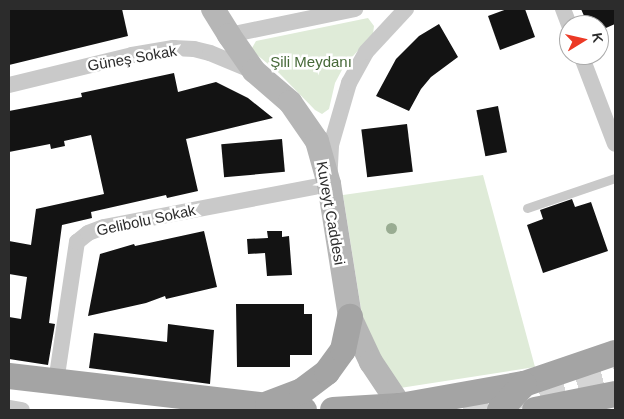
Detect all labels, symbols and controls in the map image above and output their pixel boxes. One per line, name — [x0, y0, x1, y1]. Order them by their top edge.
north arrow — [559, 15, 609, 65]
text: K — [589, 32, 607, 44]
street label: Güneş Sokak — [86, 41, 178, 75]
park label: Şili Meydanı — [270, 53, 352, 71]
street label: Kuveyt Caddesi — [313, 160, 349, 266]
street label: Gelibolu Sokak — [95, 201, 197, 239]

